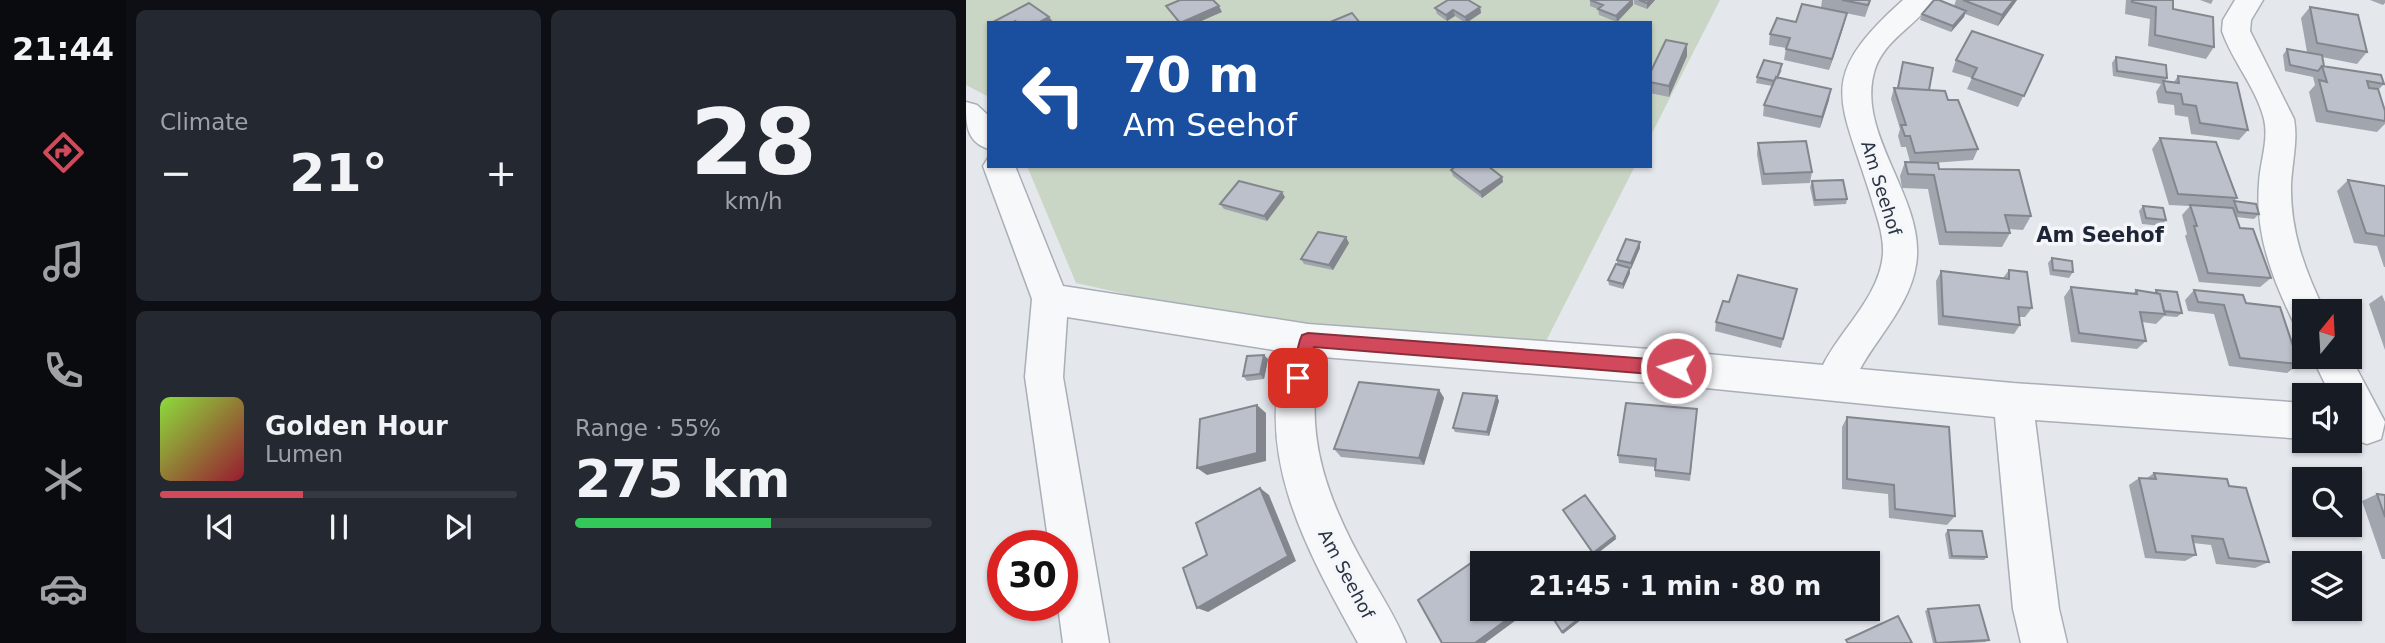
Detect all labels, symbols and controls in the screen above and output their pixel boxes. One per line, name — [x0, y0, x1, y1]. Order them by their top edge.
text: 21:44 — [12, 30, 114, 68]
text: 70 m — [1123, 47, 1259, 104]
icon: left — [1008, 49, 1099, 140]
text: 28 — [690, 90, 817, 195]
text: Am Seehof — [1123, 106, 1297, 144]
text: Climate — [160, 109, 249, 135]
icon: directions — [39, 128, 88, 177]
street label: Am Seehof — [1857, 138, 1906, 238]
text: 21° — [289, 143, 388, 203]
text: − — [160, 151, 192, 195]
text: + — [485, 151, 517, 195]
text: km/h — [724, 188, 783, 214]
district label: Am Seehof — [2036, 223, 2165, 247]
icon: music — [39, 237, 88, 286]
north arrow — [2292, 299, 2362, 369]
map controls — [2292, 299, 2362, 621]
position arrow — [1639, 331, 1713, 405]
icon: phone — [39, 346, 88, 395]
pin — [1268, 348, 1328, 408]
icon: arrive — [1279, 359, 1317, 397]
button: sound — [2292, 383, 2362, 453]
text: Golden Hour — [265, 411, 448, 441]
text: Range · 55% — [575, 415, 721, 441]
text: Lumen — [265, 441, 343, 467]
text: 275 km — [575, 449, 790, 509]
icon: climate — [39, 455, 88, 504]
button: search — [2292, 467, 2362, 537]
icon: previous — [201, 508, 239, 546]
icon: pause — [320, 508, 358, 546]
icon: next — [439, 508, 477, 546]
street label: Am Seehof — [1314, 526, 1379, 622]
speed limit sign: 30 — [987, 530, 1078, 621]
button: layers — [2292, 551, 2362, 621]
icon: car — [39, 564, 88, 613]
text: 21:45 · 1 min · 80 m — [1529, 571, 1821, 601]

